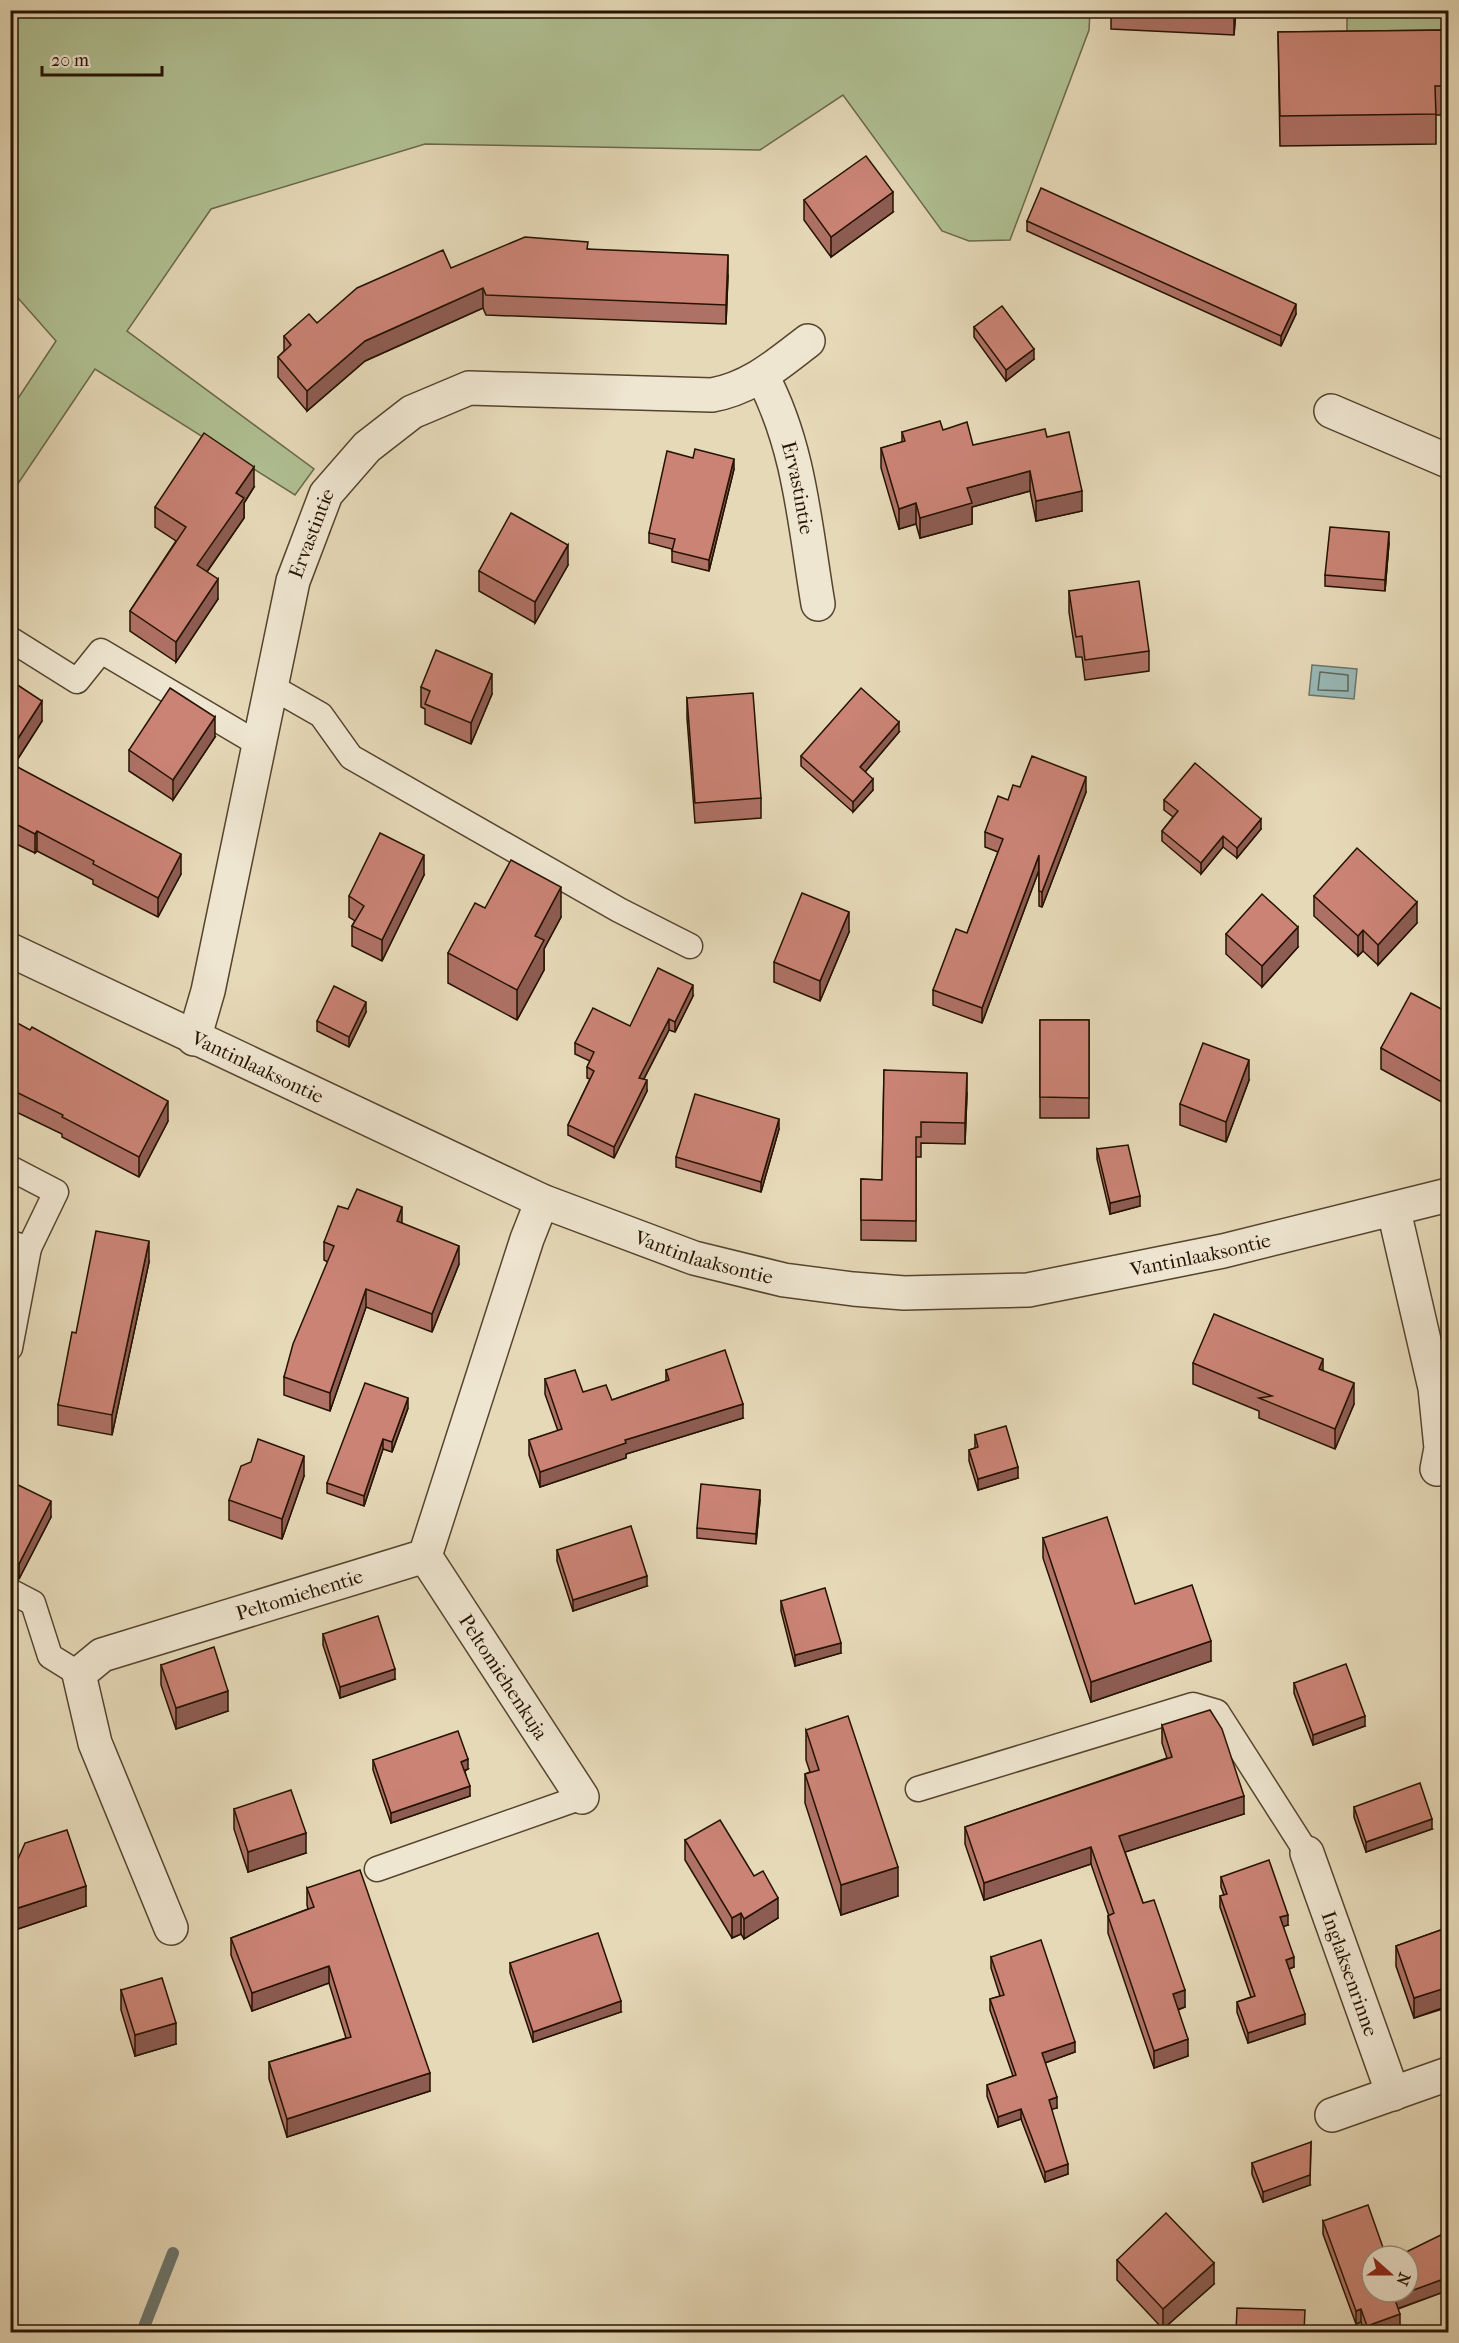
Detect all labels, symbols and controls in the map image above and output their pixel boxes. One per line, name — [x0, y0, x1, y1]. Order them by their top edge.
scale bar — [42, 39, 162, 77]
text: 20 m — [51, 50, 89, 71]
street label: Ervastintie — [777, 439, 818, 536]
street label: Ervastintie — [284, 483, 339, 582]
street label: Vantinlaaksontie — [187, 1026, 327, 1108]
street label: Vantinlaaksontie — [631, 1226, 775, 1289]
street label: Vantinlaaksontie — [1127, 1229, 1273, 1281]
street label: Peltomiehentie — [233, 1565, 366, 1625]
street label: Peltomiehenkuja — [454, 1610, 553, 1745]
street label: Inglaksenrinne — [1317, 1908, 1383, 2040]
north arrow — [1360, 2244, 1420, 2304]
text: N — [1392, 2270, 1415, 2289]

